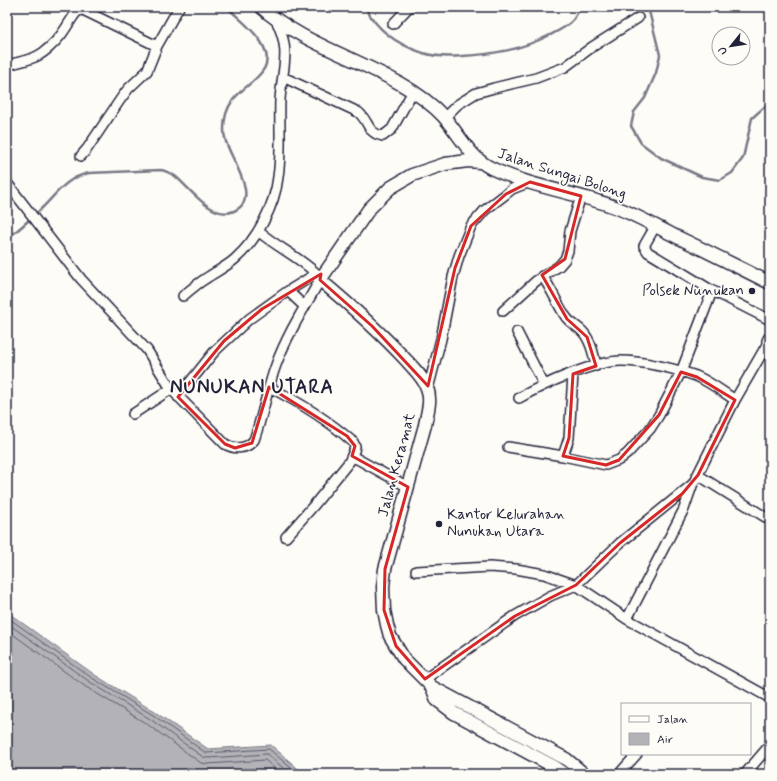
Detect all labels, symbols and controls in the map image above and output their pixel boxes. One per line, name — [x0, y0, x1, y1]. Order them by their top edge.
north arrow — [711, 26, 751, 66]
text: U — [715, 44, 731, 57]
street label: Jalan Sungai Bolong — [495, 144, 629, 205]
place label: Polsek Nunukan — [642, 281, 744, 301]
marker: Polsek Nunukan — [747, 286, 757, 296]
district label: NUNUKAN UTARA — [170, 375, 334, 400]
street label: Jalan Keramat — [374, 411, 420, 519]
place label: Kantor Kelurahan Nunukan Utara — [447, 505, 566, 542]
marker: Kantor Kelurahan Nunukan Utara — [434, 519, 444, 529]
legend — [621, 703, 751, 755]
text: Jalan — [657, 712, 689, 728]
text: Air — [657, 732, 673, 748]

